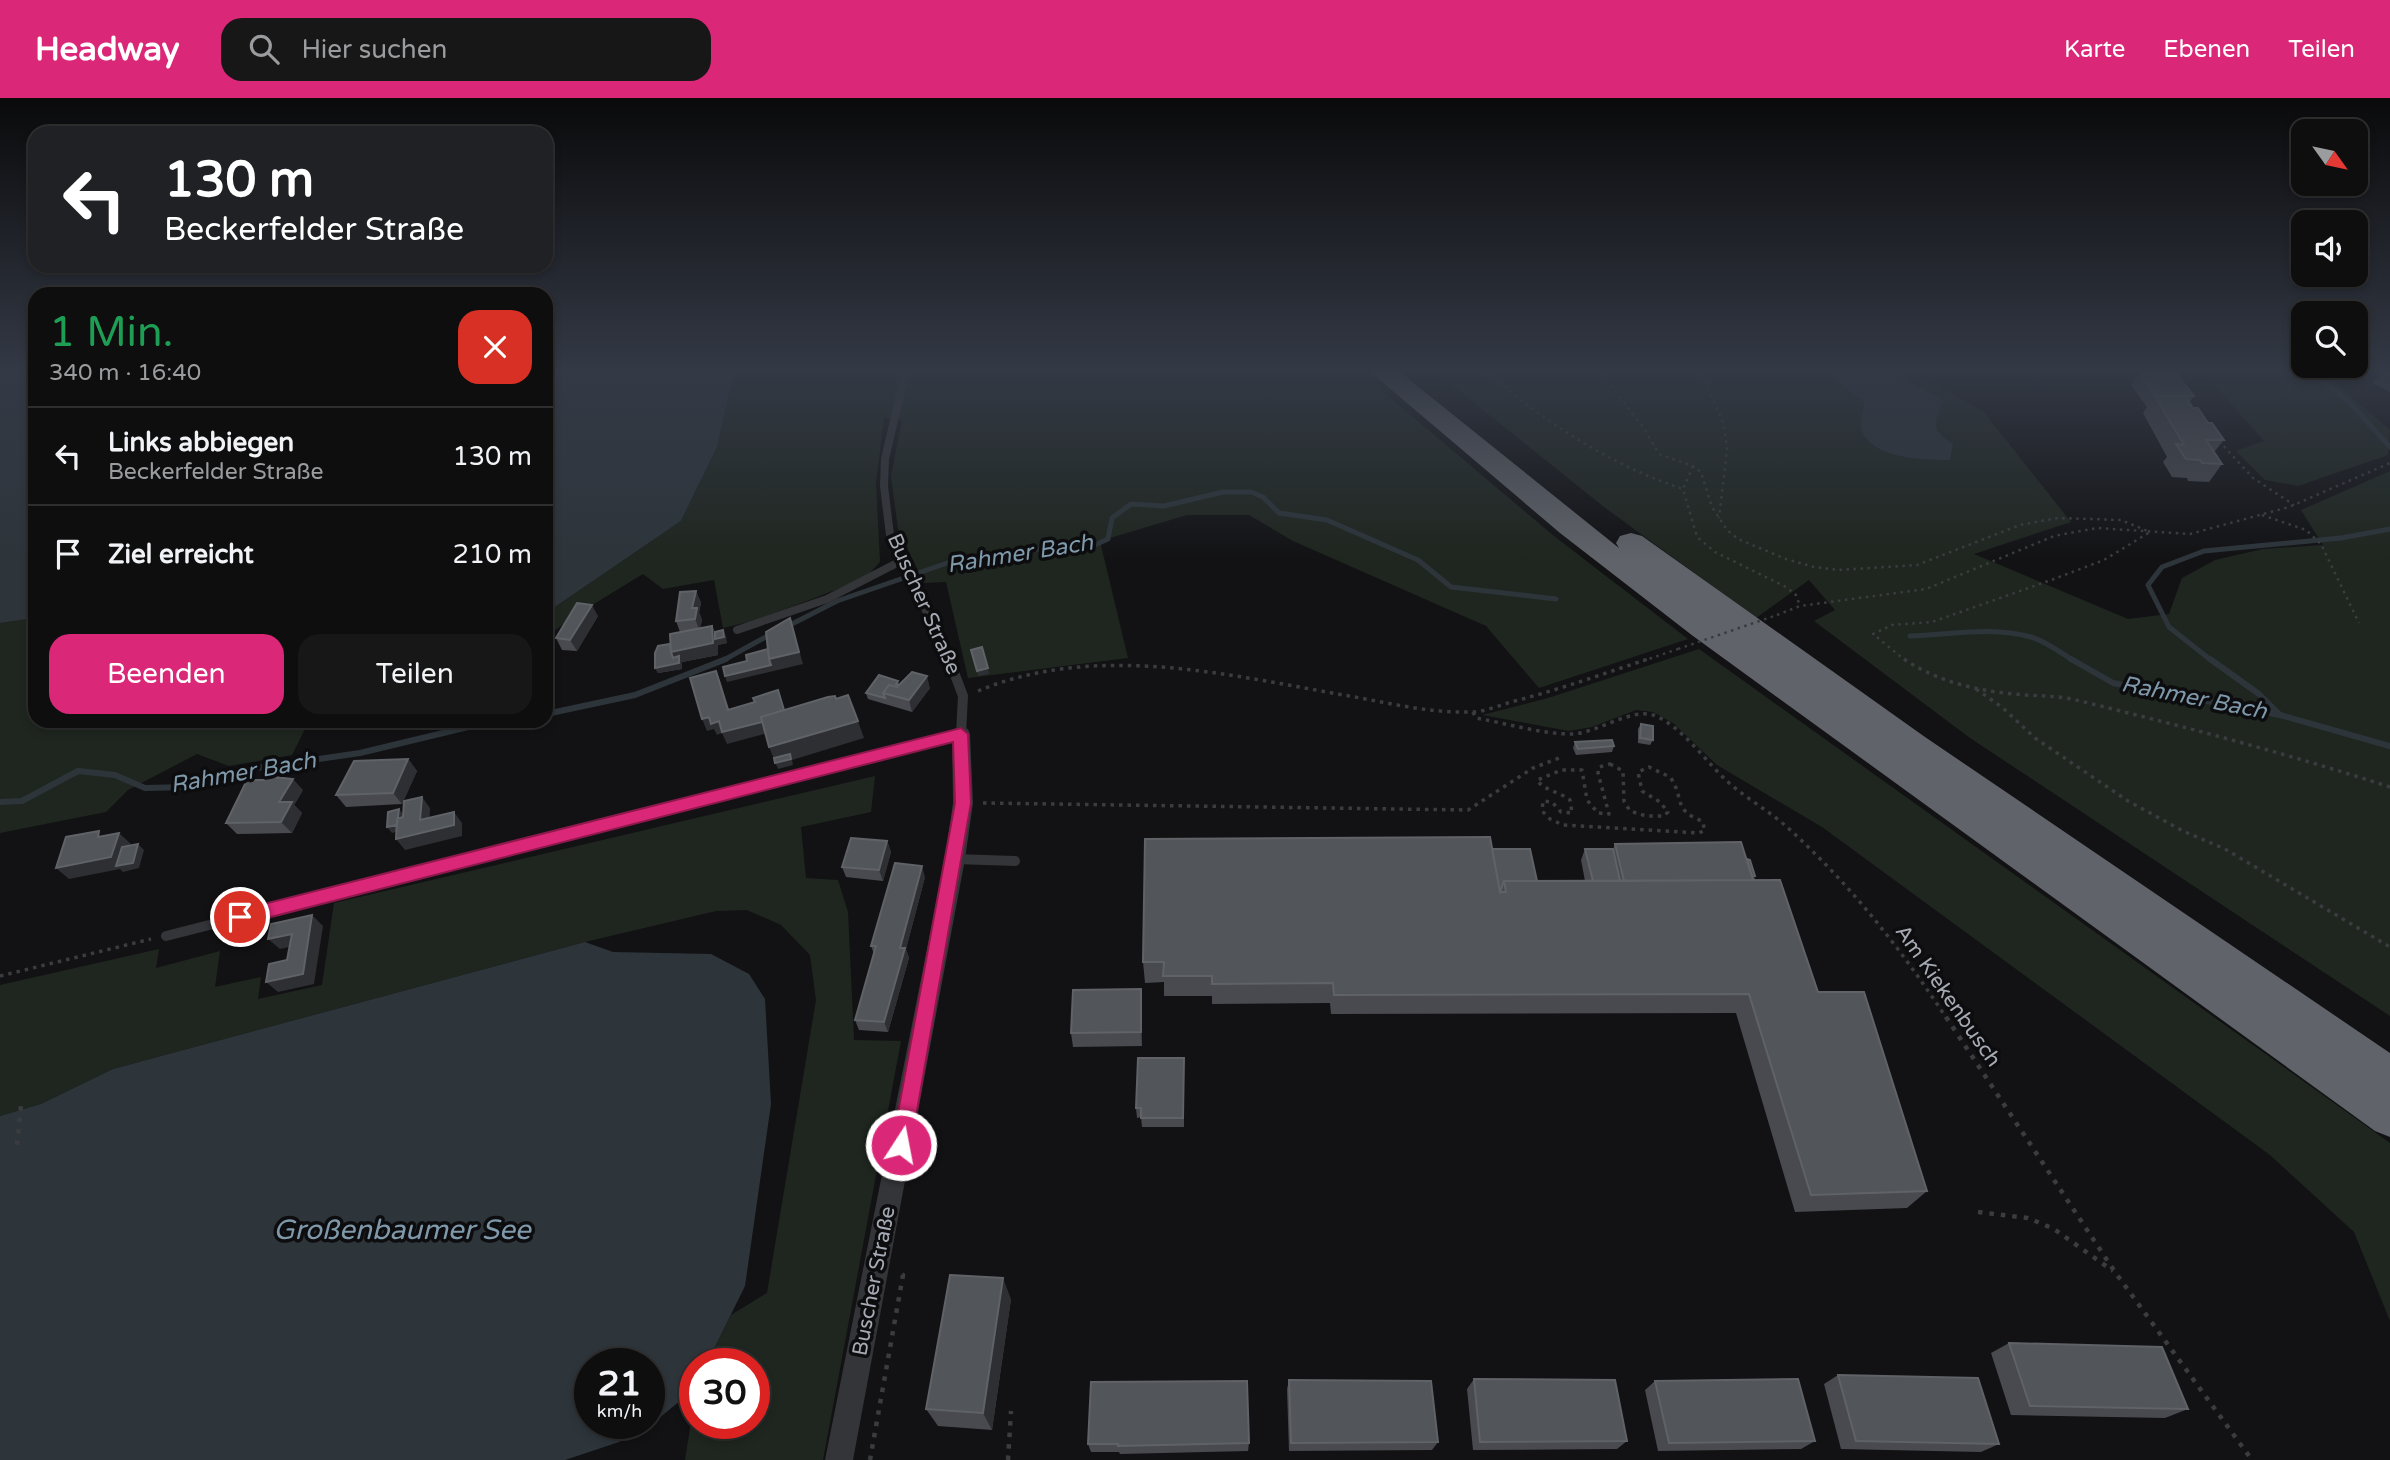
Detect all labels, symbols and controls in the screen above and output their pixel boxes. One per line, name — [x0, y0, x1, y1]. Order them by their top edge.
search box — [221, 18, 711, 81]
text: Headway — [35, 30, 179, 69]
icon: search — [245, 30, 283, 68]
text: Hier suchen — [301, 34, 447, 65]
text: Karte — [2064, 35, 2125, 64]
text: Ebenen — [2163, 35, 2250, 64]
text: Teilen — [2288, 35, 2355, 64]
north arrow — [2291, 119, 2368, 196]
map controls — [2291, 119, 2368, 378]
text: 130 m — [164, 151, 314, 210]
icon: left — [49, 154, 140, 245]
button: sound — [2291, 210, 2368, 287]
text: Beckerfelder Straße — [164, 211, 464, 249]
button: search — [2291, 301, 2368, 378]
text: 1 Min. — [49, 307, 173, 358]
button: close — [458, 310, 532, 384]
text: 340 m · 16:40 — [49, 359, 201, 387]
text: Links abbiegen — [108, 427, 294, 458]
icon: left — [49, 437, 87, 475]
text: 130 m — [452, 441, 532, 472]
text: Beckerfelder Straße — [108, 458, 324, 486]
water label: Rahmer Bach — [945, 528, 1096, 579]
street label: Buscher Straße — [882, 530, 966, 678]
icon: arrive — [49, 535, 87, 573]
text: Ziel erreicht — [108, 539, 254, 570]
text: 210 m — [452, 539, 532, 570]
button: Beenden — [49, 634, 284, 714]
button: Teilen — [298, 634, 532, 714]
water label: Rahmer Bach — [2119, 670, 2270, 726]
water label: Rahmer Bach — [168, 746, 319, 800]
pin — [210, 887, 270, 947]
icon: arrive — [221, 898, 259, 936]
street label: Am Kiekenbusch — [1890, 920, 2006, 1072]
position arrow — [864, 1108, 938, 1182]
street label: Buscher Straße — [847, 1204, 901, 1358]
water label: Großenbaumer See — [273, 1213, 533, 1247]
speed limit sign: 30 — [679, 1348, 770, 1439]
text: 21 — [598, 1363, 641, 1405]
text: km/h — [597, 1400, 642, 1422]

